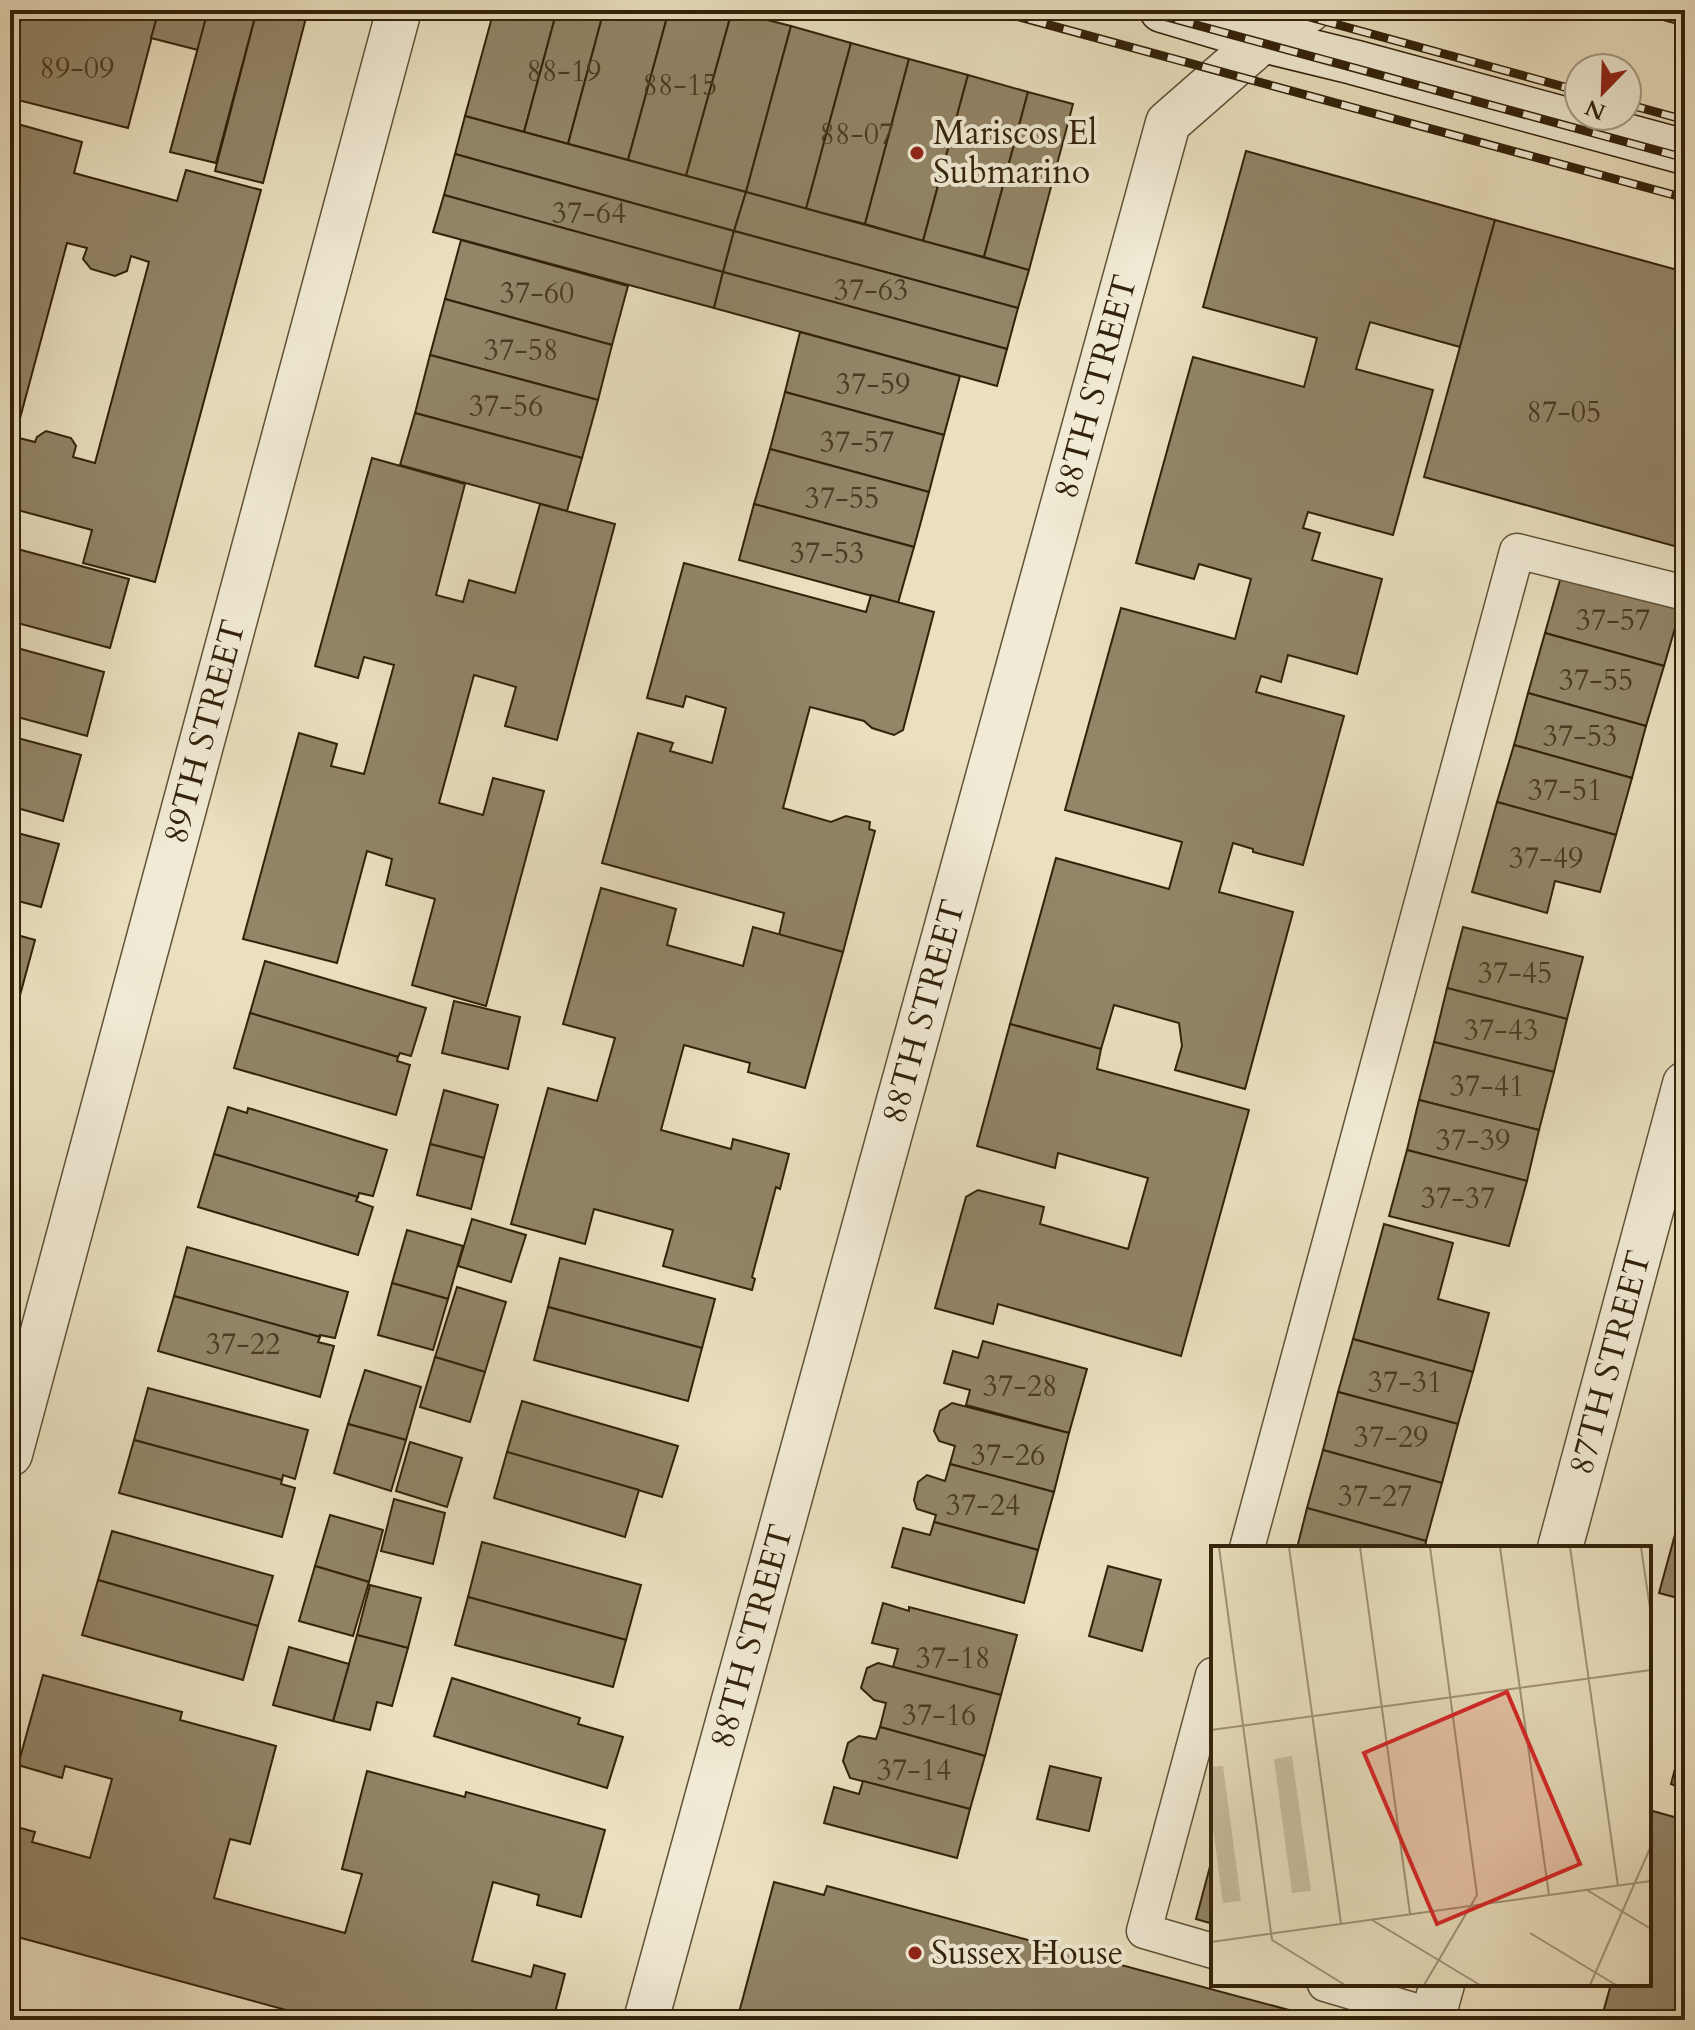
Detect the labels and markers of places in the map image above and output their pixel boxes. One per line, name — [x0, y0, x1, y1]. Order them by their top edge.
place label: Mariscos El Submarino — [933, 110, 1097, 195]
marker: Mariscos El Submarino — [908, 144, 926, 162]
place label: Sussex House — [931, 1930, 1123, 1976]
marker: Sussex House — [906, 1944, 924, 1962]

